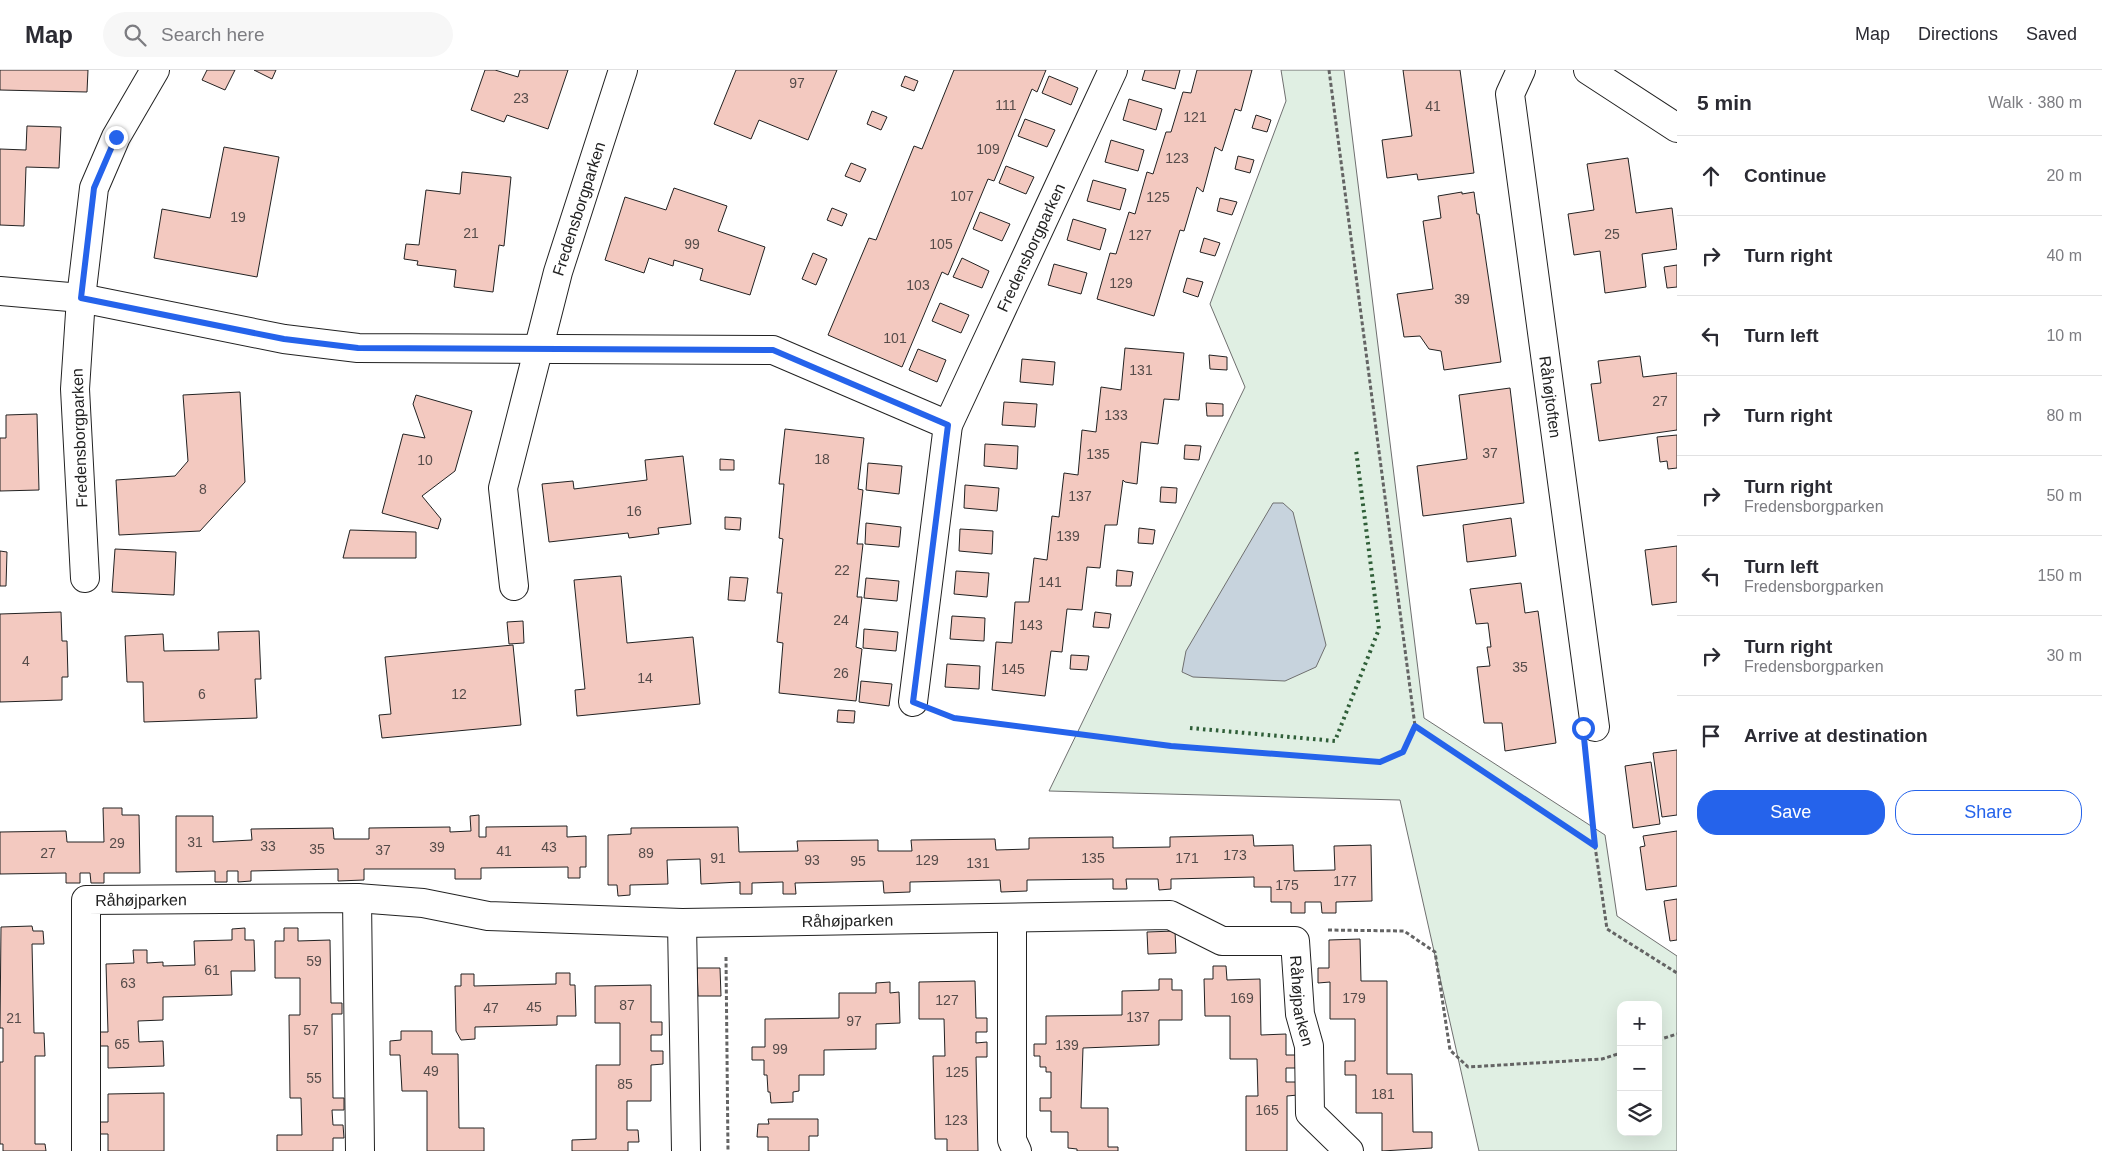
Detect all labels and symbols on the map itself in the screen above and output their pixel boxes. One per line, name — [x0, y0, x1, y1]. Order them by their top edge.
house number: 97 — [789, 75, 805, 91]
house number: 23 — [513, 90, 529, 106]
house number: 111 — [995, 97, 1017, 113]
house number: 41 — [1425, 98, 1441, 114]
house number: 121 — [1183, 109, 1207, 125]
route end — [105, 126, 128, 149]
street label: Fredensborgparken — [549, 140, 608, 278]
house number: 109 — [976, 141, 1000, 157]
house number: 123 — [1165, 150, 1189, 166]
street label: Fredensborgparken — [994, 181, 1068, 315]
house number: 107 — [950, 188, 974, 204]
house number: 125 — [1146, 189, 1170, 205]
house number: 19 — [230, 209, 246, 225]
house number: 21 — [463, 225, 479, 241]
house number: 25 — [1604, 226, 1620, 242]
house number: 127 — [1128, 227, 1152, 243]
house number: 99 — [684, 236, 700, 252]
house number: 105 — [929, 236, 953, 252]
house number: 129 — [1109, 275, 1133, 291]
house number: 103 — [906, 277, 930, 293]
house number: 39 — [1454, 291, 1470, 307]
house number: 101 — [883, 330, 907, 346]
street label: Råhøjtoften — [1536, 355, 1564, 439]
house number: 131 — [1129, 362, 1153, 378]
street label: Fredensborgparken — [69, 368, 90, 508]
house number: 27 — [1652, 393, 1668, 409]
house number: 133 — [1104, 407, 1128, 423]
house number: 37 — [1482, 445, 1498, 461]
house number: 135 — [1086, 446, 1110, 462]
house number: 18 — [814, 451, 830, 467]
house number: 10 — [417, 452, 433, 468]
house number: 8 — [199, 481, 207, 497]
house number: 137 — [1068, 488, 1092, 504]
house number: 16 — [626, 503, 642, 519]
house number: 139 — [1056, 528, 1080, 544]
house number: 22 — [834, 562, 850, 578]
house number: 141 — [1038, 574, 1062, 590]
house number: 24 — [833, 612, 849, 628]
house number: 143 — [1019, 617, 1043, 633]
house number: 4 — [22, 653, 30, 669]
house number: 35 — [1512, 659, 1528, 675]
house number: 145 — [1001, 661, 1025, 677]
house number: 26 — [833, 665, 849, 681]
house number: 14 — [637, 670, 653, 686]
house number: 6 — [198, 686, 206, 702]
house number: 12 — [451, 686, 467, 702]
route start — [1572, 717, 1595, 740]
house number: 31 — [187, 834, 203, 850]
house number: 29 — [109, 835, 125, 851]
house number: 33 — [260, 838, 276, 854]
house number: 39 — [429, 839, 445, 855]
house number: 43 — [541, 839, 557, 855]
house number: 35 — [309, 841, 325, 857]
house number: 37 — [375, 842, 391, 858]
house number: 41 — [496, 843, 512, 859]
house number: 27 — [40, 845, 56, 861]
house number: 89 — [638, 845, 654, 861]
house number: 173 — [1223, 847, 1247, 863]
house number: 91 — [710, 850, 726, 866]
house number: 135 — [1081, 850, 1105, 866]
house number: 171 — [1175, 850, 1199, 866]
house number: 93 — [804, 852, 820, 868]
house number: 129 — [915, 852, 939, 868]
house number: 95 — [850, 853, 866, 869]
house number: 131 — [966, 855, 990, 871]
house number: 177 — [1333, 873, 1357, 889]
house number: 175 — [1275, 877, 1299, 893]
street label: Råhøjparken — [95, 891, 187, 909]
street label: Råhøjparken — [801, 912, 893, 930]
house number: 59 — [306, 953, 322, 969]
street label: Råhøjparken — [1287, 955, 1317, 1048]
house number: 61 — [204, 962, 220, 978]
house number: 63 — [120, 975, 136, 991]
house number: 169 — [1230, 990, 1254, 1006]
house number: 179 — [1342, 990, 1366, 1006]
house number: 127 — [935, 992, 959, 1008]
house number: 87 — [619, 997, 635, 1013]
house number: 45 — [526, 999, 542, 1015]
house number: 47 — [483, 1000, 499, 1016]
house number: 137 — [1126, 1009, 1150, 1025]
house number: 21 — [6, 1010, 22, 1026]
house number: 97 — [846, 1013, 862, 1029]
house number: 57 — [303, 1022, 319, 1038]
house number: 65 — [114, 1036, 130, 1052]
house number: 139 — [1055, 1037, 1079, 1053]
house number: 99 — [772, 1041, 788, 1057]
house number: 49 — [423, 1063, 439, 1079]
house number: 125 — [945, 1064, 969, 1080]
house number: 55 — [306, 1070, 322, 1086]
house number: 85 — [617, 1076, 633, 1092]
house number: 181 — [1371, 1086, 1395, 1102]
house number: 165 — [1255, 1102, 1279, 1118]
house number: 123 — [944, 1112, 968, 1128]

